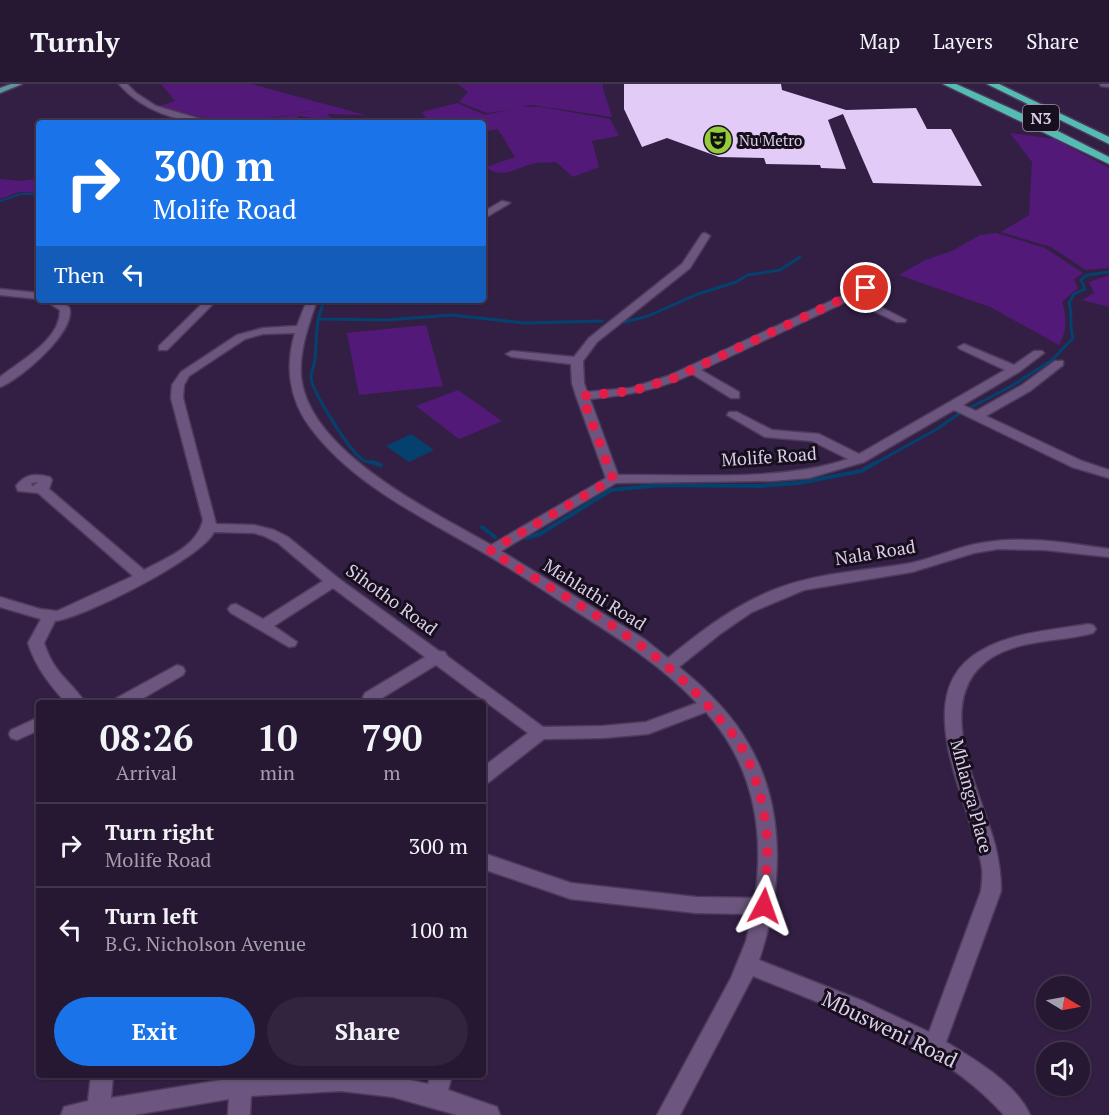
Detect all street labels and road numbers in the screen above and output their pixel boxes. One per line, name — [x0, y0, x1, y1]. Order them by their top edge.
road number: N3 — [1023, 105, 1059, 131]
street label: Molife Road — [720, 441, 818, 471]
street label: Nala Road — [833, 534, 917, 570]
street label: Mahlathi Road — [539, 553, 651, 635]
street label: Sihotho Road — [342, 558, 442, 640]
street label: Mhlanga Place — [945, 737, 999, 855]
street label: Mbusweni Road — [818, 984, 963, 1074]

